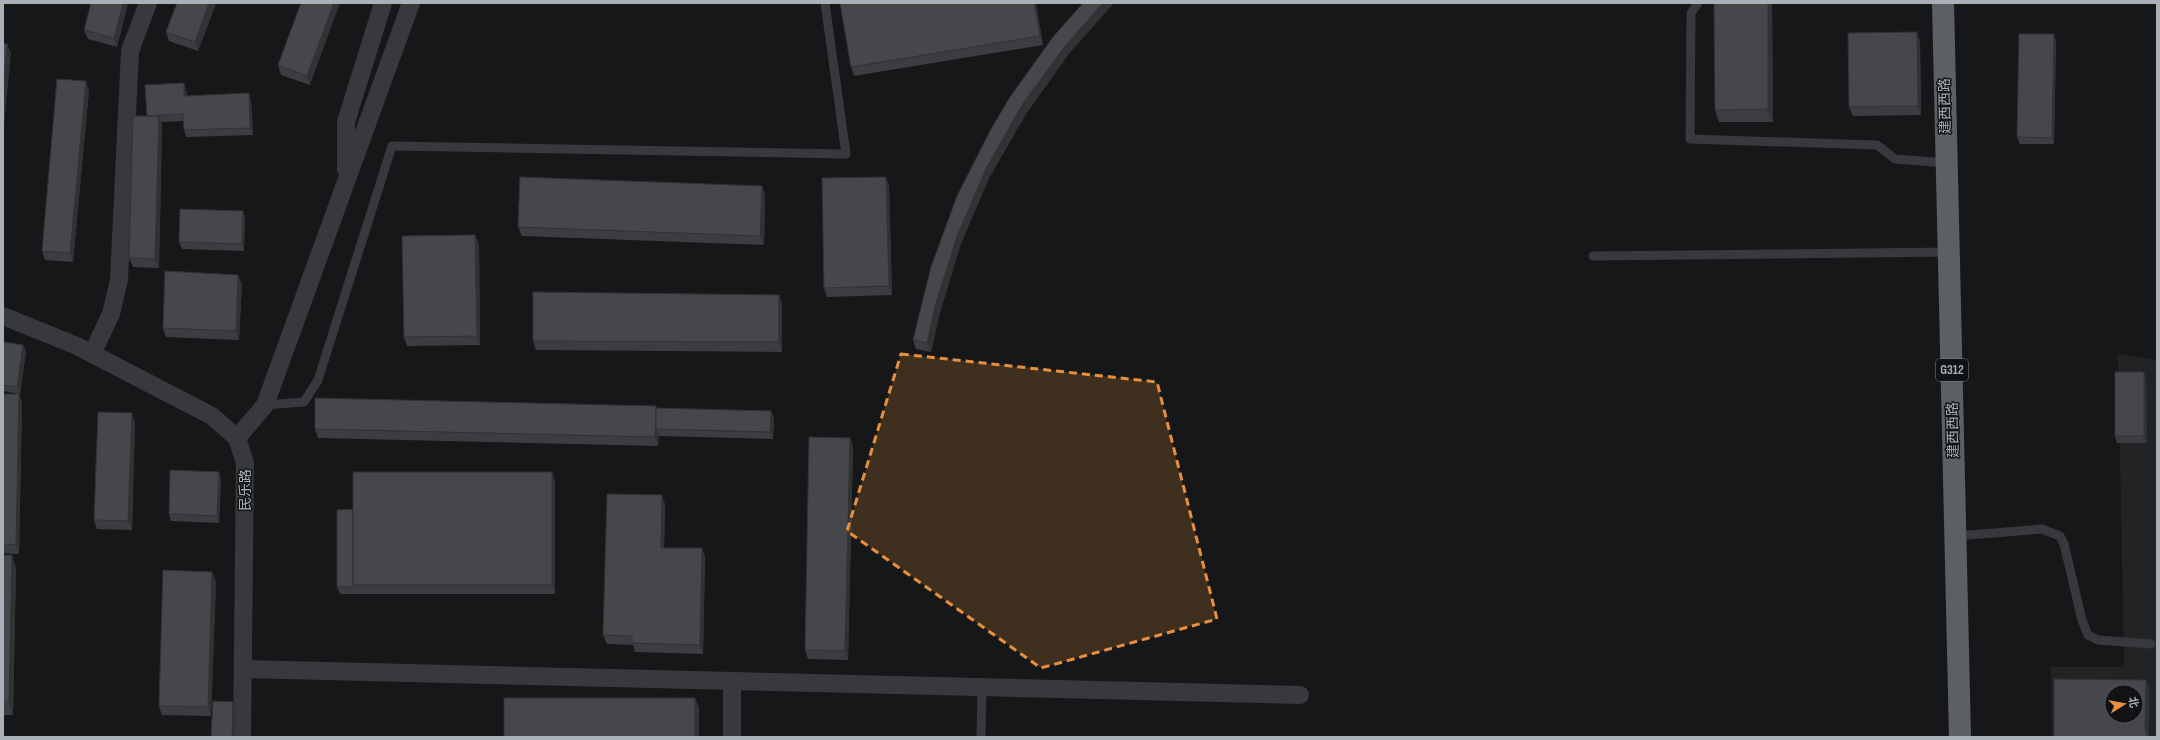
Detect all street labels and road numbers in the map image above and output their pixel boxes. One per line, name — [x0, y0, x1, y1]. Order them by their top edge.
street label: 建西西路 — [1936, 78, 1954, 134]
road number: G312 — [1936, 359, 1968, 381]
street label: 建西西路 — [1944, 402, 1962, 458]
street label: 民乐路 — [237, 469, 254, 511]

